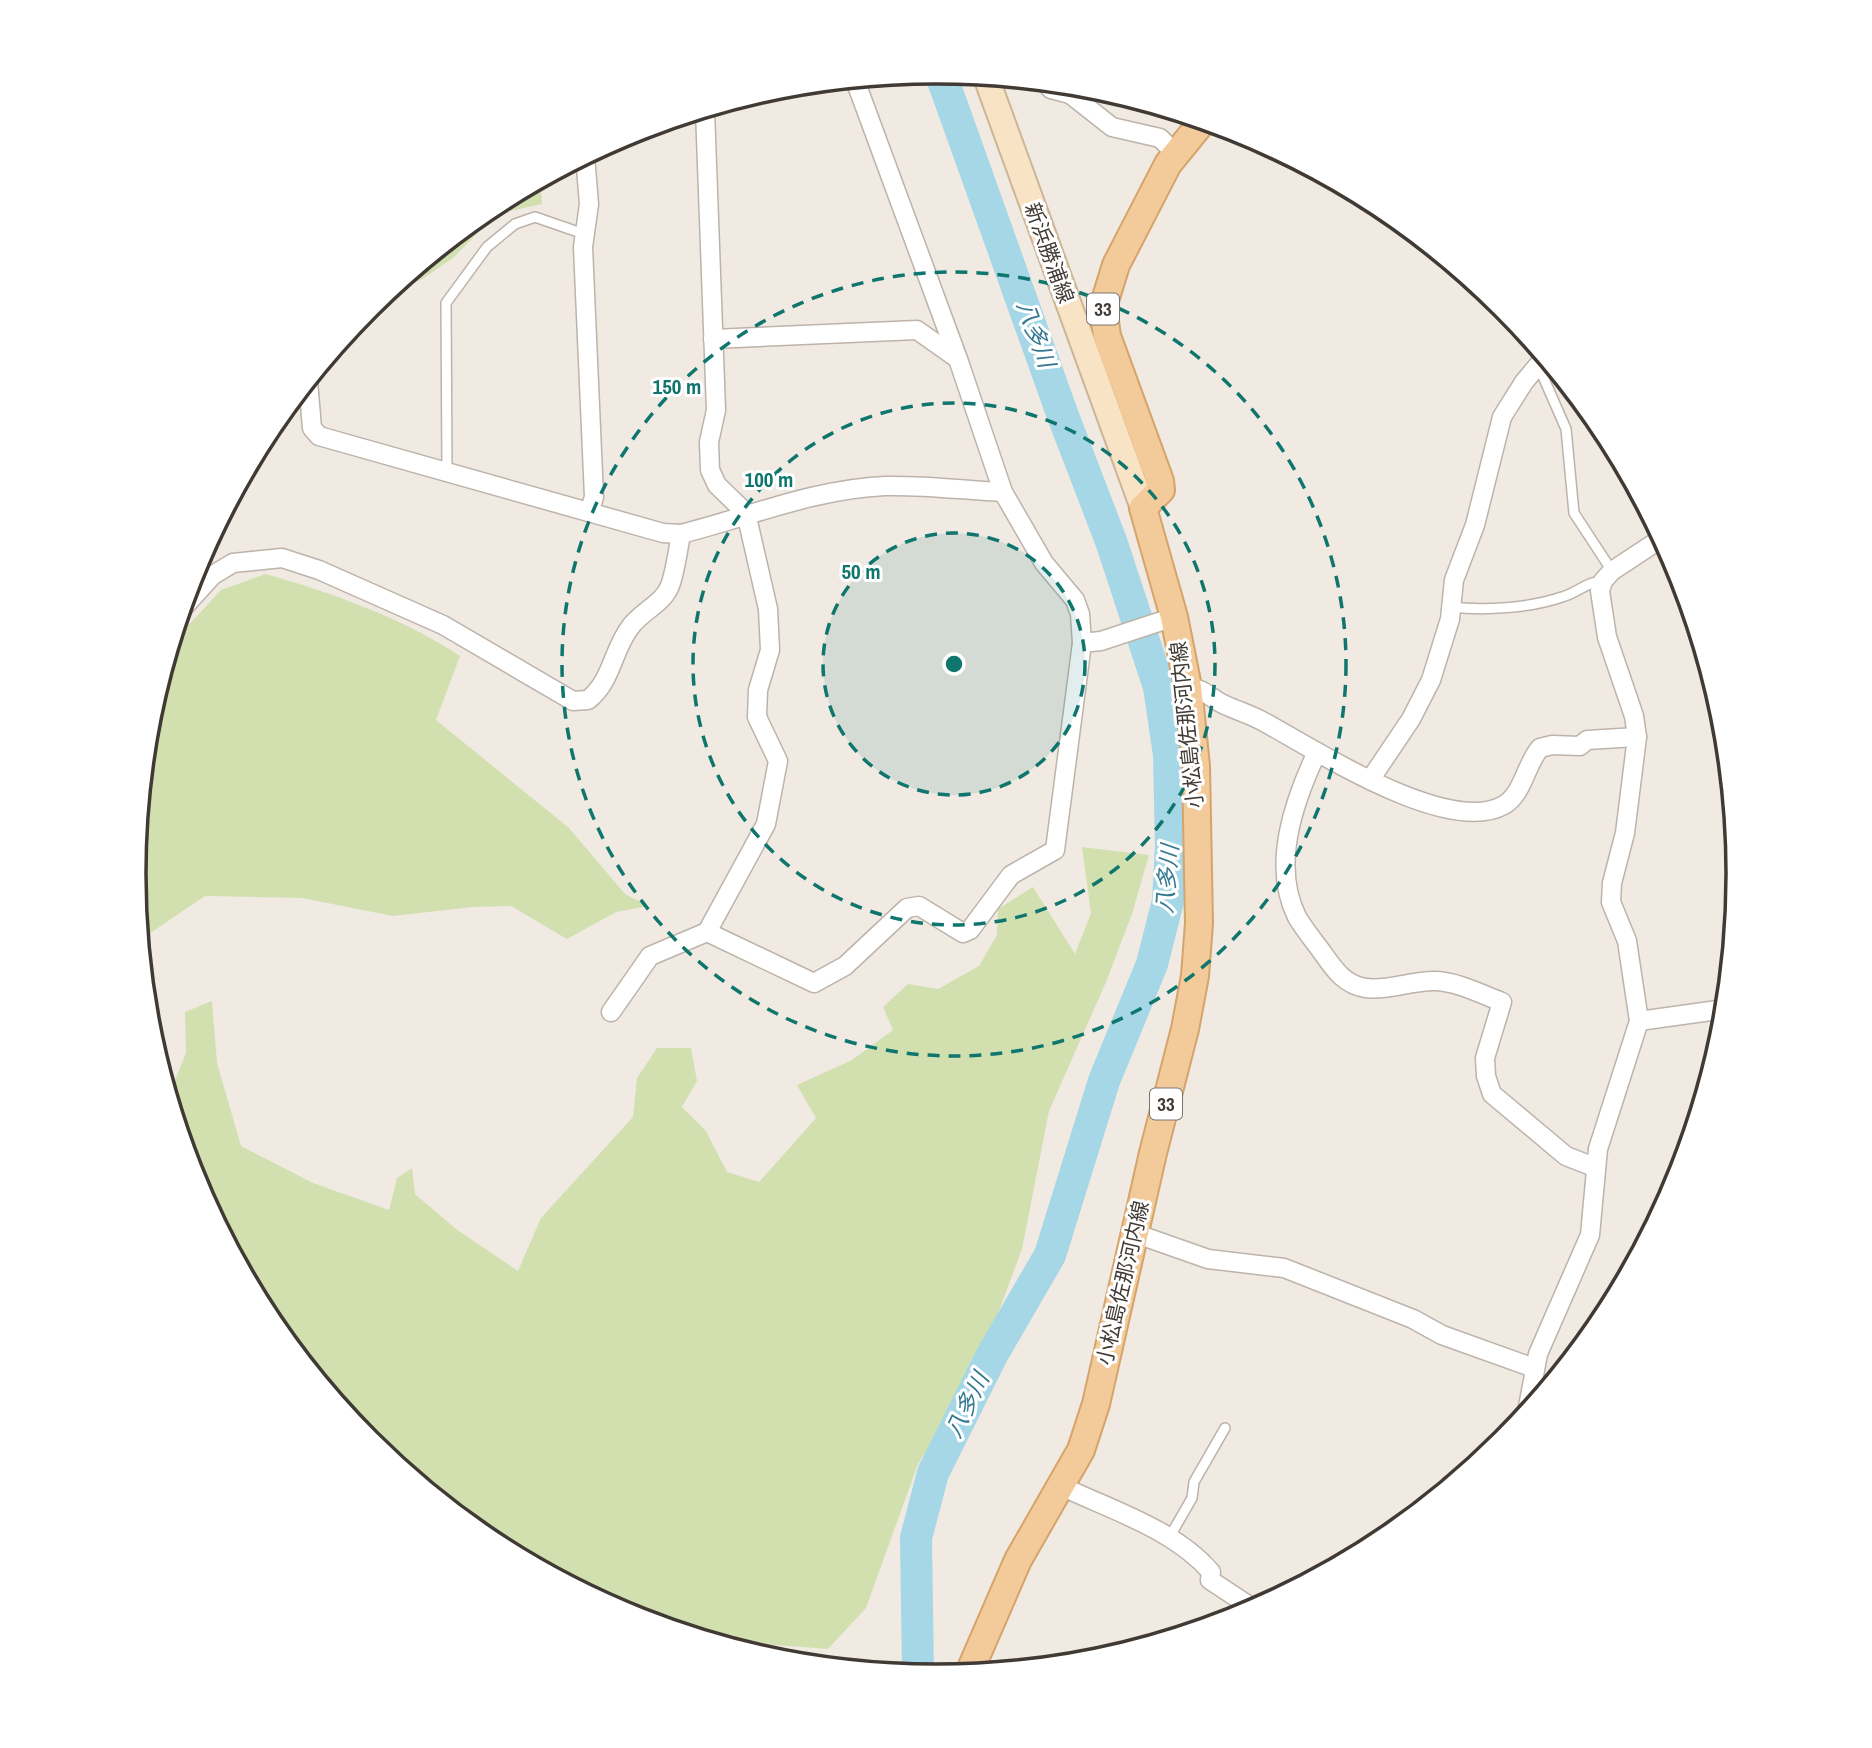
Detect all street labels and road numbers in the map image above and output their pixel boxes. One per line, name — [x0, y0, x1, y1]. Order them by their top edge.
street label: 新浜勝浦線 — [1018, 199, 1081, 307]
road number: 33 — [1087, 294, 1119, 324]
street label: 小松島佐那河内線 — [1163, 640, 1210, 810]
road number: 33 — [1150, 1088, 1182, 1120]
street label: 小松島佐那河内線 — [1089, 1198, 1156, 1368]

